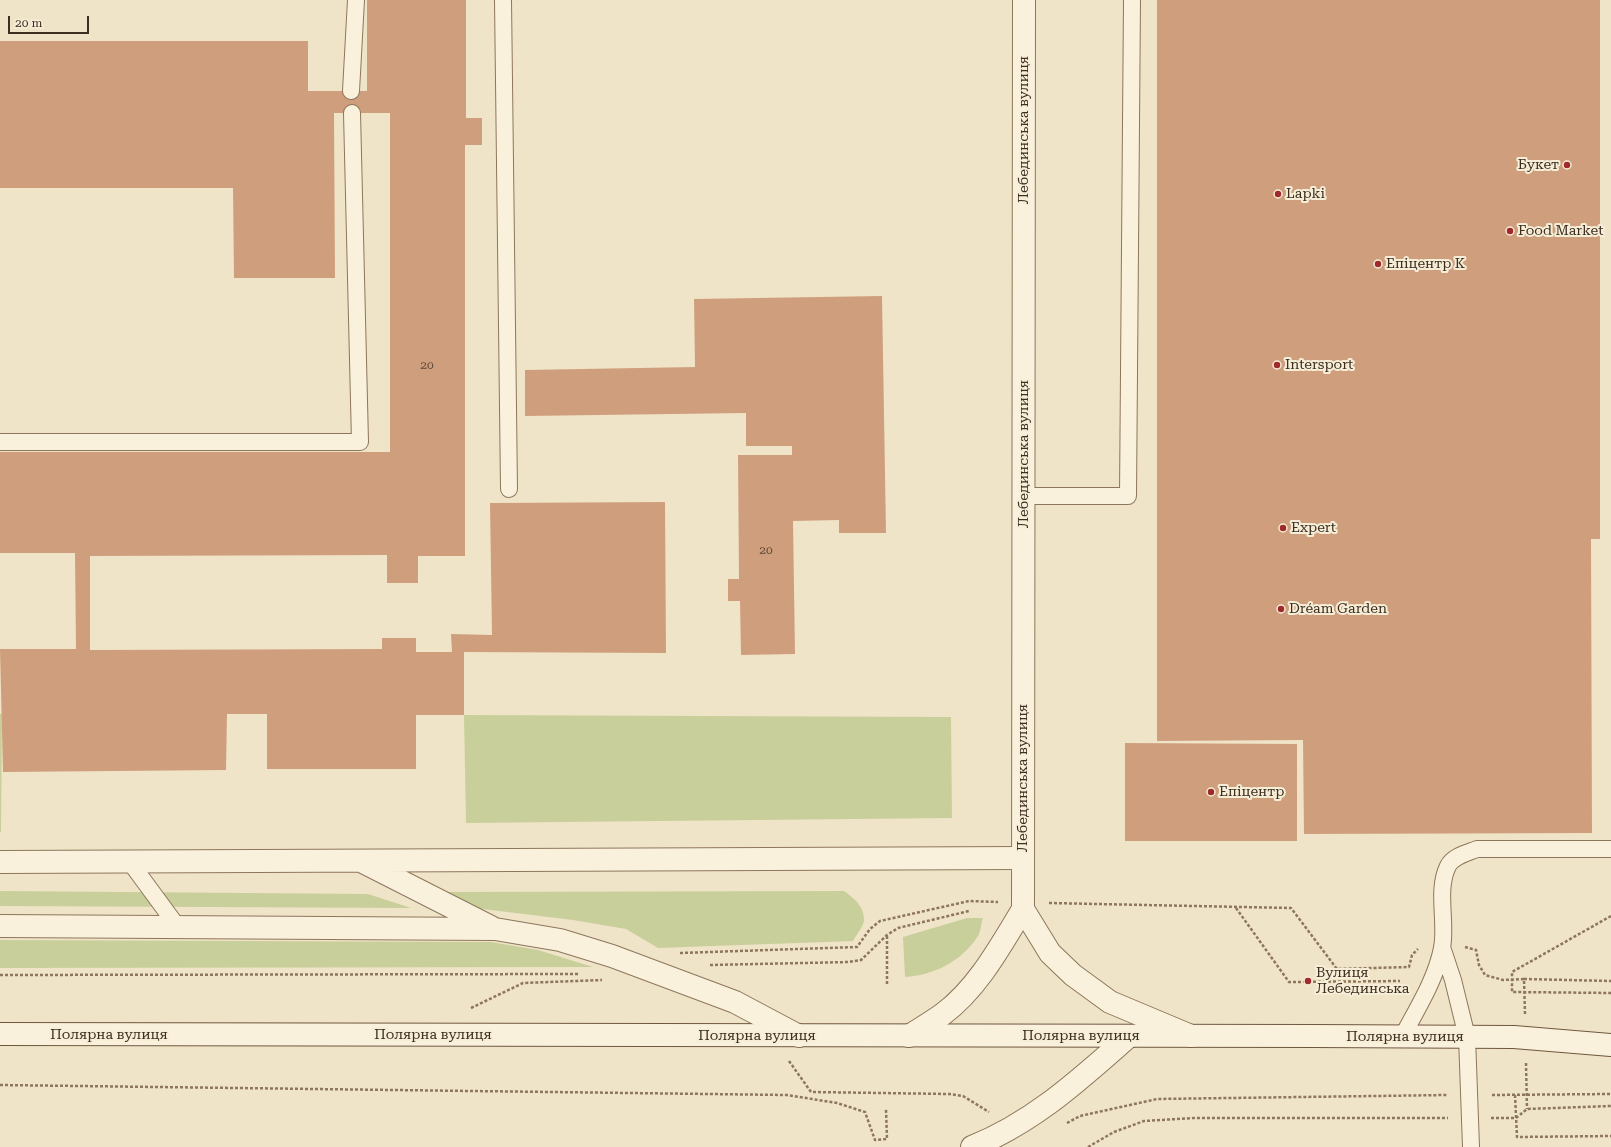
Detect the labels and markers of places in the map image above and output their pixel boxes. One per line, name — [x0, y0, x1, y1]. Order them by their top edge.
place label: Букет — [1518, 157, 1559, 173]
marker: Букет — [1562, 160, 1572, 170]
place label: Lapki — [1286, 186, 1325, 202]
marker: Lapki — [1273, 189, 1283, 199]
place label: Food Market — [1518, 223, 1603, 239]
marker: Food Market — [1505, 226, 1515, 236]
place label: Епіцентр К — [1386, 256, 1465, 272]
marker: Епіцентр К — [1373, 259, 1383, 269]
place label: Intersport — [1285, 357, 1353, 373]
marker: Intersport — [1272, 360, 1282, 370]
place label: Expert — [1291, 520, 1336, 536]
marker: Expert — [1278, 523, 1288, 533]
place label: Dréam Garden — [1289, 601, 1387, 617]
marker: Dréam Garden — [1276, 604, 1286, 614]
place label: Епіцентр — [1219, 784, 1284, 800]
marker: Епіцентр — [1206, 787, 1216, 797]
place label: Вулиця Лебединська — [1316, 965, 1409, 998]
marker: Вулиця Лебединська — [1303, 976, 1313, 986]

